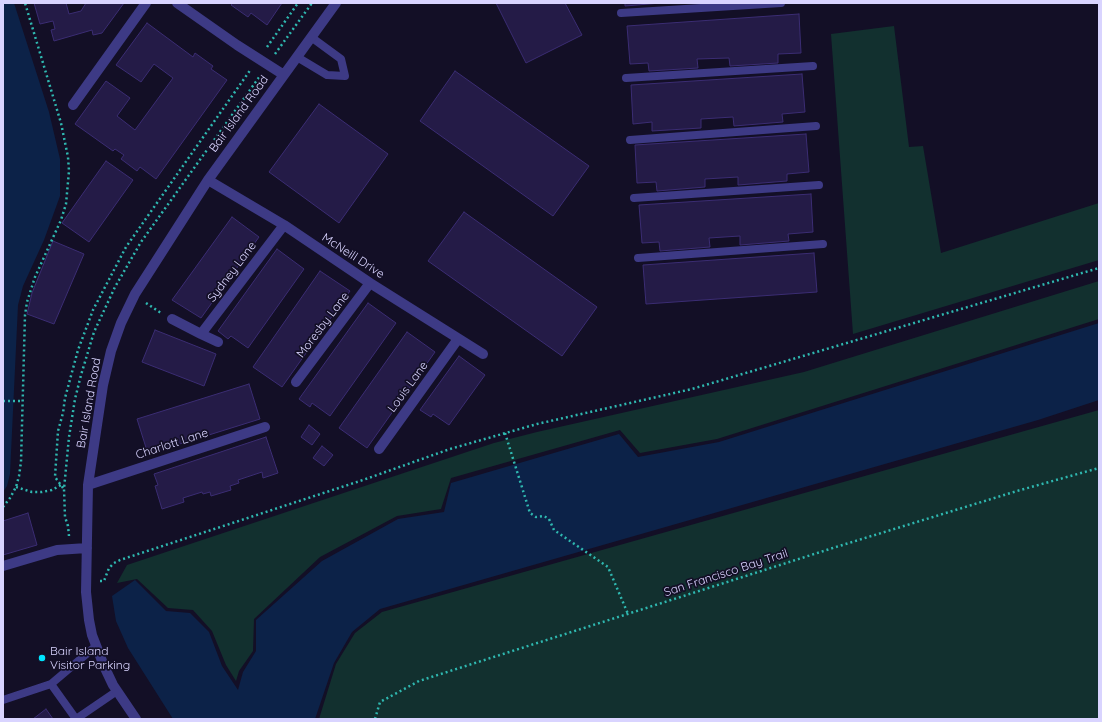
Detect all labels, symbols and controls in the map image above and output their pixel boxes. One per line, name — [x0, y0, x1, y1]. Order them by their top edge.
street label: Bair Island Road — [206, 73, 272, 155]
street label: McNeill Drive — [319, 230, 387, 282]
street label: Sydney Lane — [205, 239, 259, 305]
street label: Moresby Lane — [294, 289, 352, 361]
street label: Bair Island Road — [74, 357, 104, 449]
street label: Louis Lane — [385, 359, 431, 415]
street label: Charlott Lane — [134, 426, 210, 462]
street label: San Francisco Bay Trail — [662, 546, 790, 600]
place label: Bair Island Visitor Parking — [50, 644, 130, 672]
marker: Bair Island Visitor Parking — [37, 653, 47, 663]

